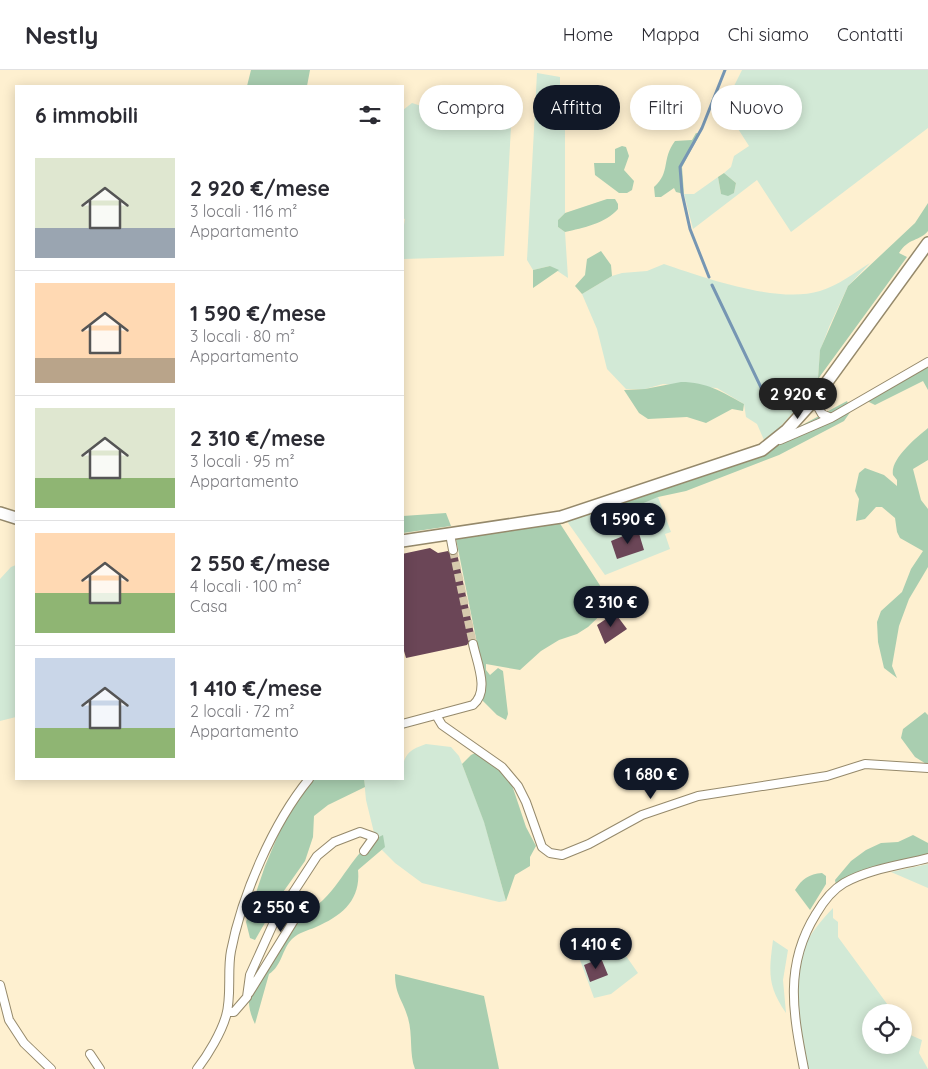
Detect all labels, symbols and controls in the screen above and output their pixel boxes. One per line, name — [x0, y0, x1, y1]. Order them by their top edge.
text: Nestly — [25, 20, 98, 50]
text: Home — [563, 23, 613, 46]
text: Mappa — [641, 23, 700, 46]
text: Chi siamo — [728, 23, 809, 46]
text: Contatti — [837, 23, 903, 46]
chip: Compra — [419, 85, 523, 130]
chip: Affitta — [533, 85, 620, 130]
chip: Filtri — [630, 85, 701, 130]
chip: Nuovo — [711, 85, 802, 130]
icon: filters — [356, 101, 384, 129]
text: 6 immobili — [35, 102, 138, 128]
text: 2 920 €/mese — [190, 175, 330, 201]
icon: home — [75, 178, 135, 238]
text: 3 locali · 116 m² — [190, 201, 297, 221]
text: Appartamento — [190, 221, 299, 241]
text: 1 590 €/mese — [190, 300, 326, 326]
icon: home — [75, 303, 135, 363]
text: 3 locali · 80 m² — [190, 326, 295, 346]
text: Appartamento — [190, 346, 299, 366]
pin: 2 920 € — [752, 378, 844, 420]
text: 2 920 € — [770, 384, 826, 404]
text: 2 310 €/mese — [190, 425, 325, 451]
icon: home — [75, 428, 135, 488]
text: 3 locali · 95 m² — [190, 451, 295, 471]
text: Appartamento — [190, 471, 299, 491]
pin: 1 590 € — [582, 502, 674, 545]
text: 1 590 € — [601, 509, 655, 529]
text: 2 550 €/mese — [190, 550, 330, 576]
icon: home — [75, 553, 135, 613]
text: 4 locali · 100 m² — [190, 576, 302, 596]
pin: 2 310 € — [565, 586, 657, 628]
text: 2 310 € — [585, 592, 637, 612]
text: Casa — [190, 596, 227, 616]
text: 1 410 €/mese — [190, 675, 322, 701]
icon: home — [75, 678, 135, 738]
text: 2 locali · 72 m² — [190, 701, 294, 721]
text: Appartamento — [190, 721, 299, 741]
pin: 1 680 € — [605, 758, 697, 800]
text: 1 680 € — [625, 764, 677, 784]
pin: 2 550 € — [235, 890, 327, 933]
text: 2 550 € — [253, 897, 309, 917]
pin: 1 410 € — [550, 928, 642, 970]
text: 1 410 € — [571, 934, 621, 954]
map controls — [862, 1004, 912, 1054]
button: locate — [862, 1004, 912, 1054]

